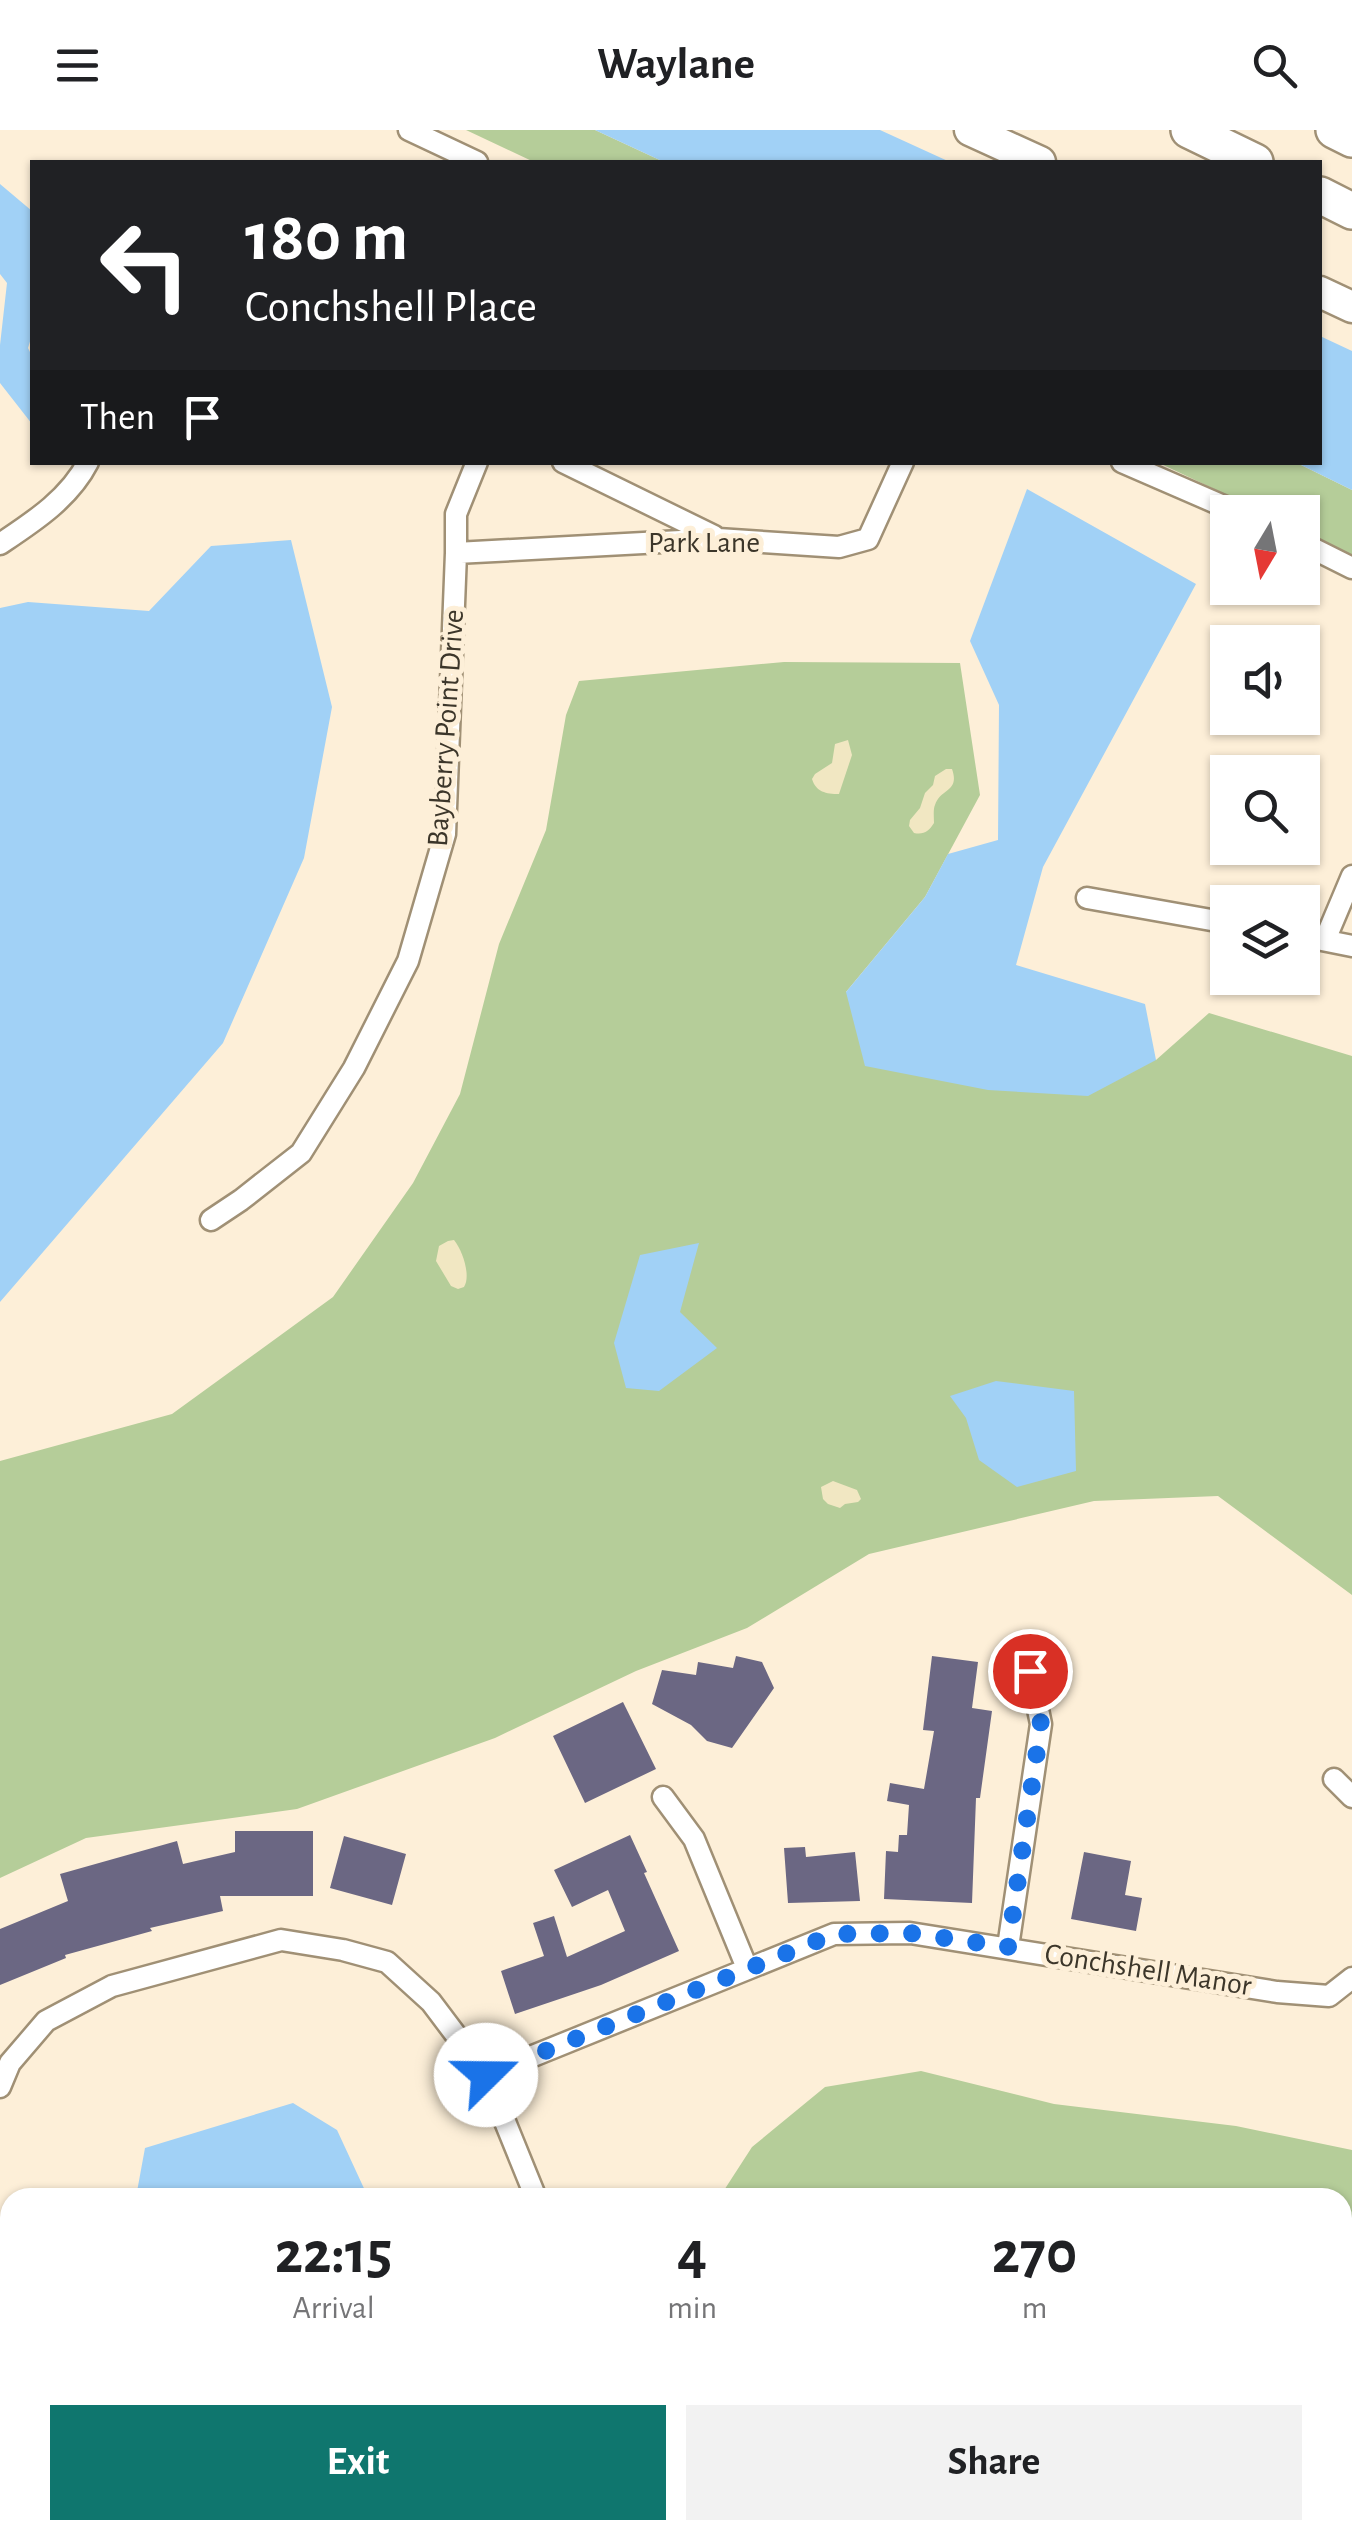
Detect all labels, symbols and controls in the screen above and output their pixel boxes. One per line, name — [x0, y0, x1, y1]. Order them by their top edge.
icon: menu — [50, 38, 105, 93]
icon: search — [1247, 38, 1302, 93]
text: Waylane — [597, 42, 755, 87]
icon: left — [80, 200, 210, 330]
text: 180 m — [245, 203, 408, 273]
text: Conchshell Place — [245, 285, 537, 330]
icon: arrive — [175, 390, 230, 445]
text: Then — [80, 399, 155, 437]
north arrow — [1210, 495, 1320, 605]
map controls — [1210, 495, 1320, 995]
street label: Park Lane — [648, 528, 760, 558]
street label: Bayberry Point Drive — [423, 608, 469, 848]
button: sound — [1210, 625, 1320, 735]
button: search — [1210, 755, 1320, 865]
button: layers — [1210, 885, 1320, 995]
pin — [988, 1629, 1073, 1714]
icon: arrive — [1003, 1644, 1058, 1699]
street label: Conchshell Manor — [1042, 1939, 1254, 2001]
position arrow — [434, 2023, 538, 2127]
text: 22:15 — [275, 2224, 393, 2284]
text: 4 — [677, 2224, 707, 2284]
text: 270 — [992, 2224, 1077, 2284]
text: Arrival — [292, 2292, 375, 2324]
text: min — [667, 2292, 717, 2324]
text: m — [1022, 2292, 1047, 2324]
button: Exit — [50, 2405, 666, 2520]
button: Share — [686, 2405, 1302, 2520]

